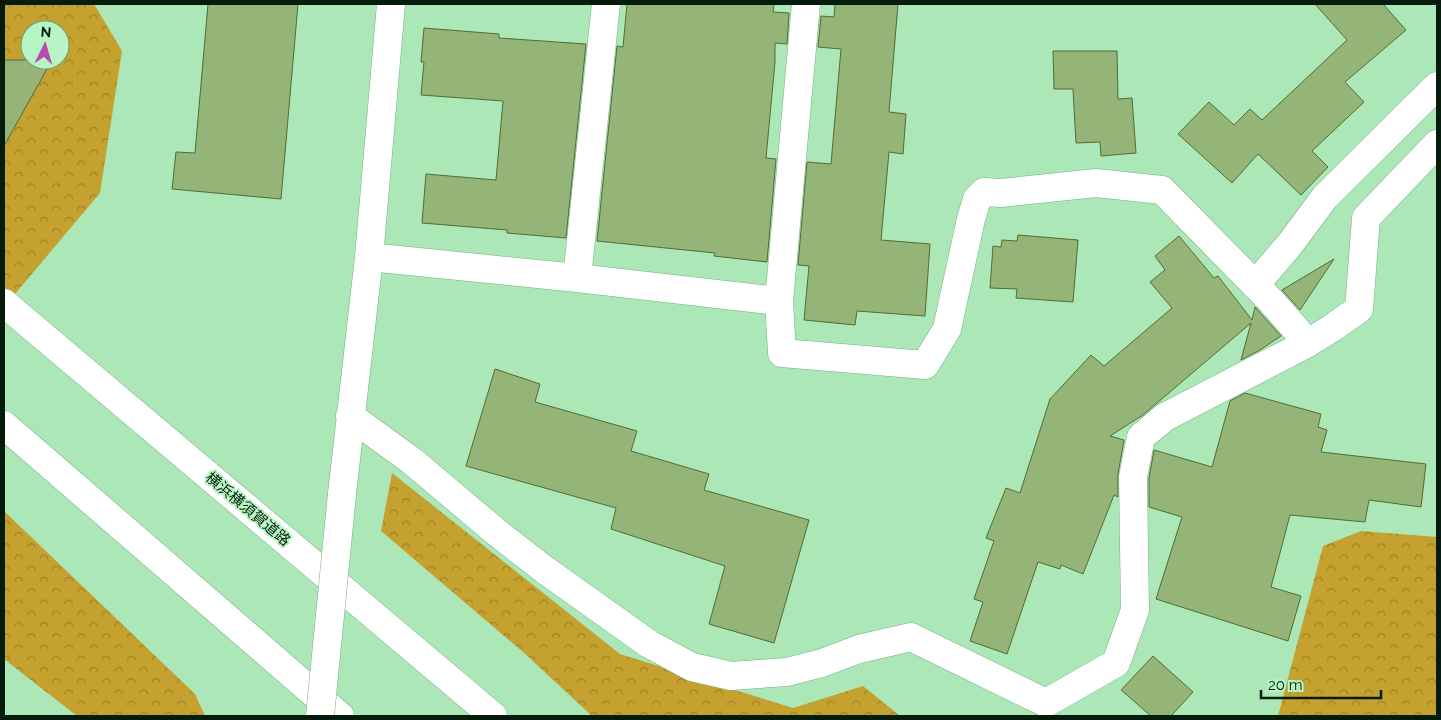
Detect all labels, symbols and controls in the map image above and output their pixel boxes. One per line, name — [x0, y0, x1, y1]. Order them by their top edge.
north arrow — [20, 20, 70, 70]
text: N — [40, 24, 52, 40]
street label: 横浜横須賀道路 — [202, 468, 294, 550]
scale bar — [1261, 668, 1381, 700]
text: 20 m — [1268, 676, 1303, 694]

